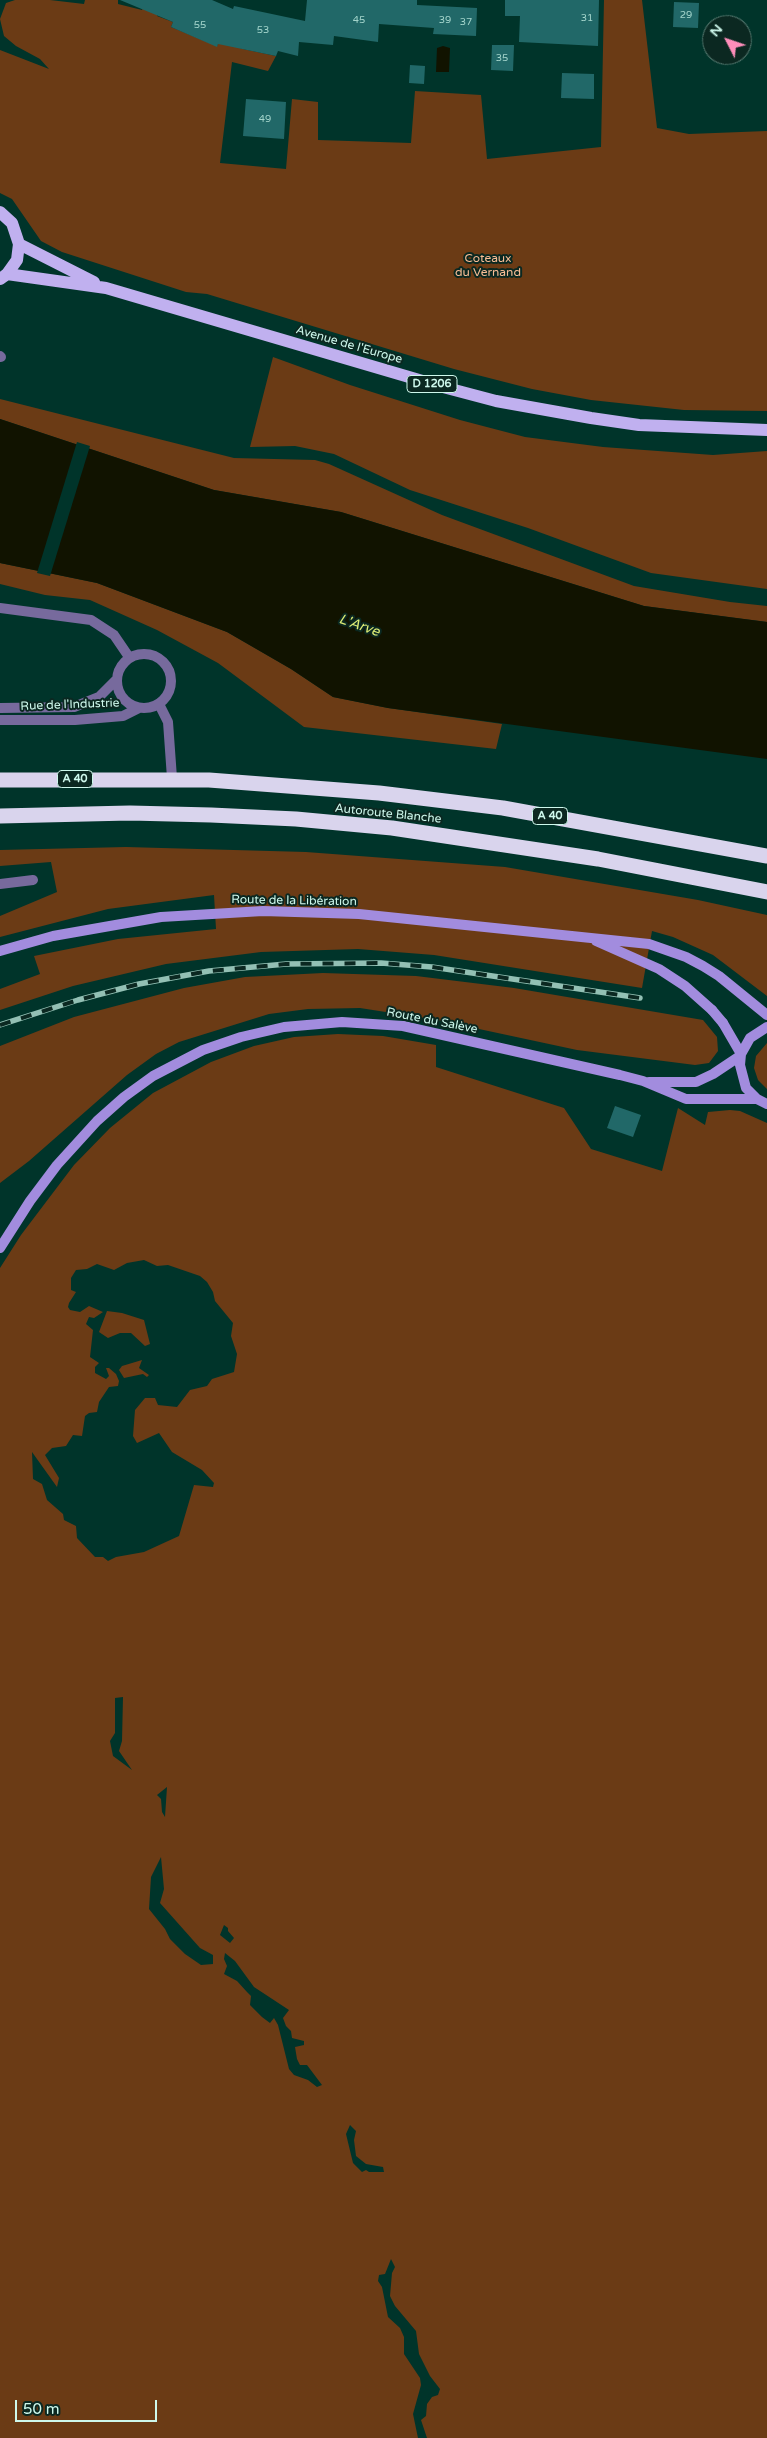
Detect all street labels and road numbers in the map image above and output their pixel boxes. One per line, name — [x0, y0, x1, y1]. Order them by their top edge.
street label: Avenue de l'Europe — [294, 323, 404, 367]
road number: D 1206 — [407, 376, 457, 392]
street label: Rue de l'Industrie — [20, 696, 120, 714]
road number: A 40 — [58, 771, 92, 788]
street label: Autoroute Blanche — [334, 801, 442, 827]
road number: A 40 — [532, 808, 568, 824]
street label: Route de la Libération — [231, 893, 357, 909]
street label: Route du Salève — [385, 1005, 479, 1037]

